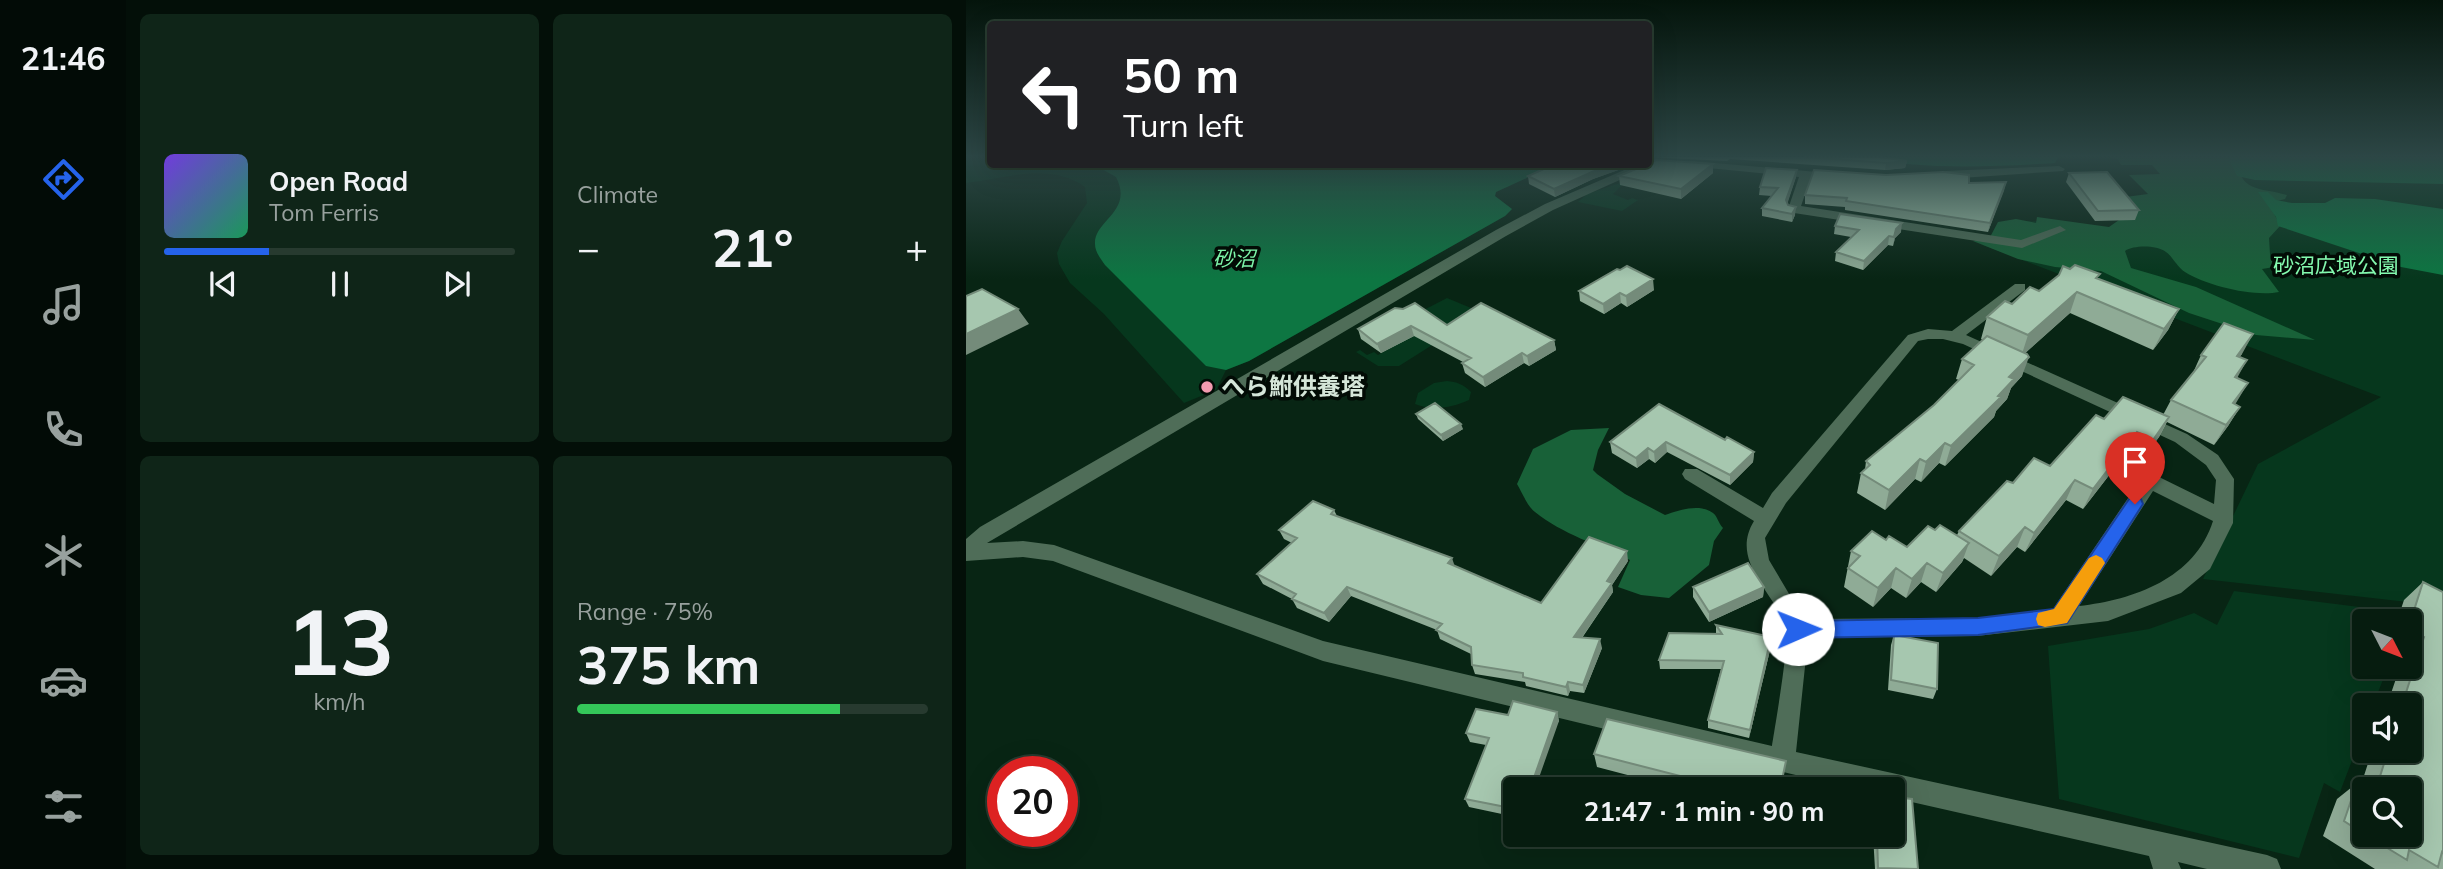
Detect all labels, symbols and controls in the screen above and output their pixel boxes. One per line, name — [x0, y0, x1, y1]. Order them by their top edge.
text: 21:46 — [21, 38, 105, 78]
text: 50 m — [1123, 44, 1239, 105]
icon: left — [1008, 49, 1099, 140]
text: Turn left — [1123, 105, 1243, 145]
icon: directions — [39, 155, 88, 204]
text: Open Road — [269, 165, 408, 198]
text: Climate — [577, 180, 658, 209]
text: Tom Ferris — [269, 198, 379, 227]
text: 21° — [711, 215, 794, 280]
text: − — [577, 224, 600, 272]
text: + — [905, 224, 928, 272]
water label: 砂沼 — [1213, 245, 1258, 271]
park label: 砂沼広域公園 — [2273, 252, 2399, 278]
icon: previous — [204, 265, 242, 303]
icon: pause — [321, 265, 359, 303]
icon: next — [438, 265, 476, 303]
icon: music — [39, 280, 88, 329]
place label: へら鮒供養塔 — [1221, 371, 1365, 401]
marker: へら鮒供養塔 — [1199, 379, 1215, 395]
icon: phone — [39, 405, 88, 454]
pin — [2105, 432, 2165, 504]
icon: arrive — [2116, 443, 2154, 481]
icon: climate — [39, 531, 88, 580]
text: 13 — [285, 584, 394, 698]
position arrow — [1761, 592, 1835, 666]
text: Range · 75% — [577, 597, 713, 626]
north arrow — [2352, 609, 2422, 679]
map controls — [2352, 609, 2422, 847]
text: 375 km — [577, 632, 760, 697]
icon: car — [39, 656, 88, 705]
text: km/h — [313, 687, 366, 716]
button: sound — [2352, 693, 2422, 763]
speed limit sign: 20 — [987, 756, 1078, 847]
button: search — [2352, 777, 2422, 847]
icon: filters — [39, 782, 88, 831]
text: 21:47 · 1 min · 90 m — [1584, 795, 1824, 828]

